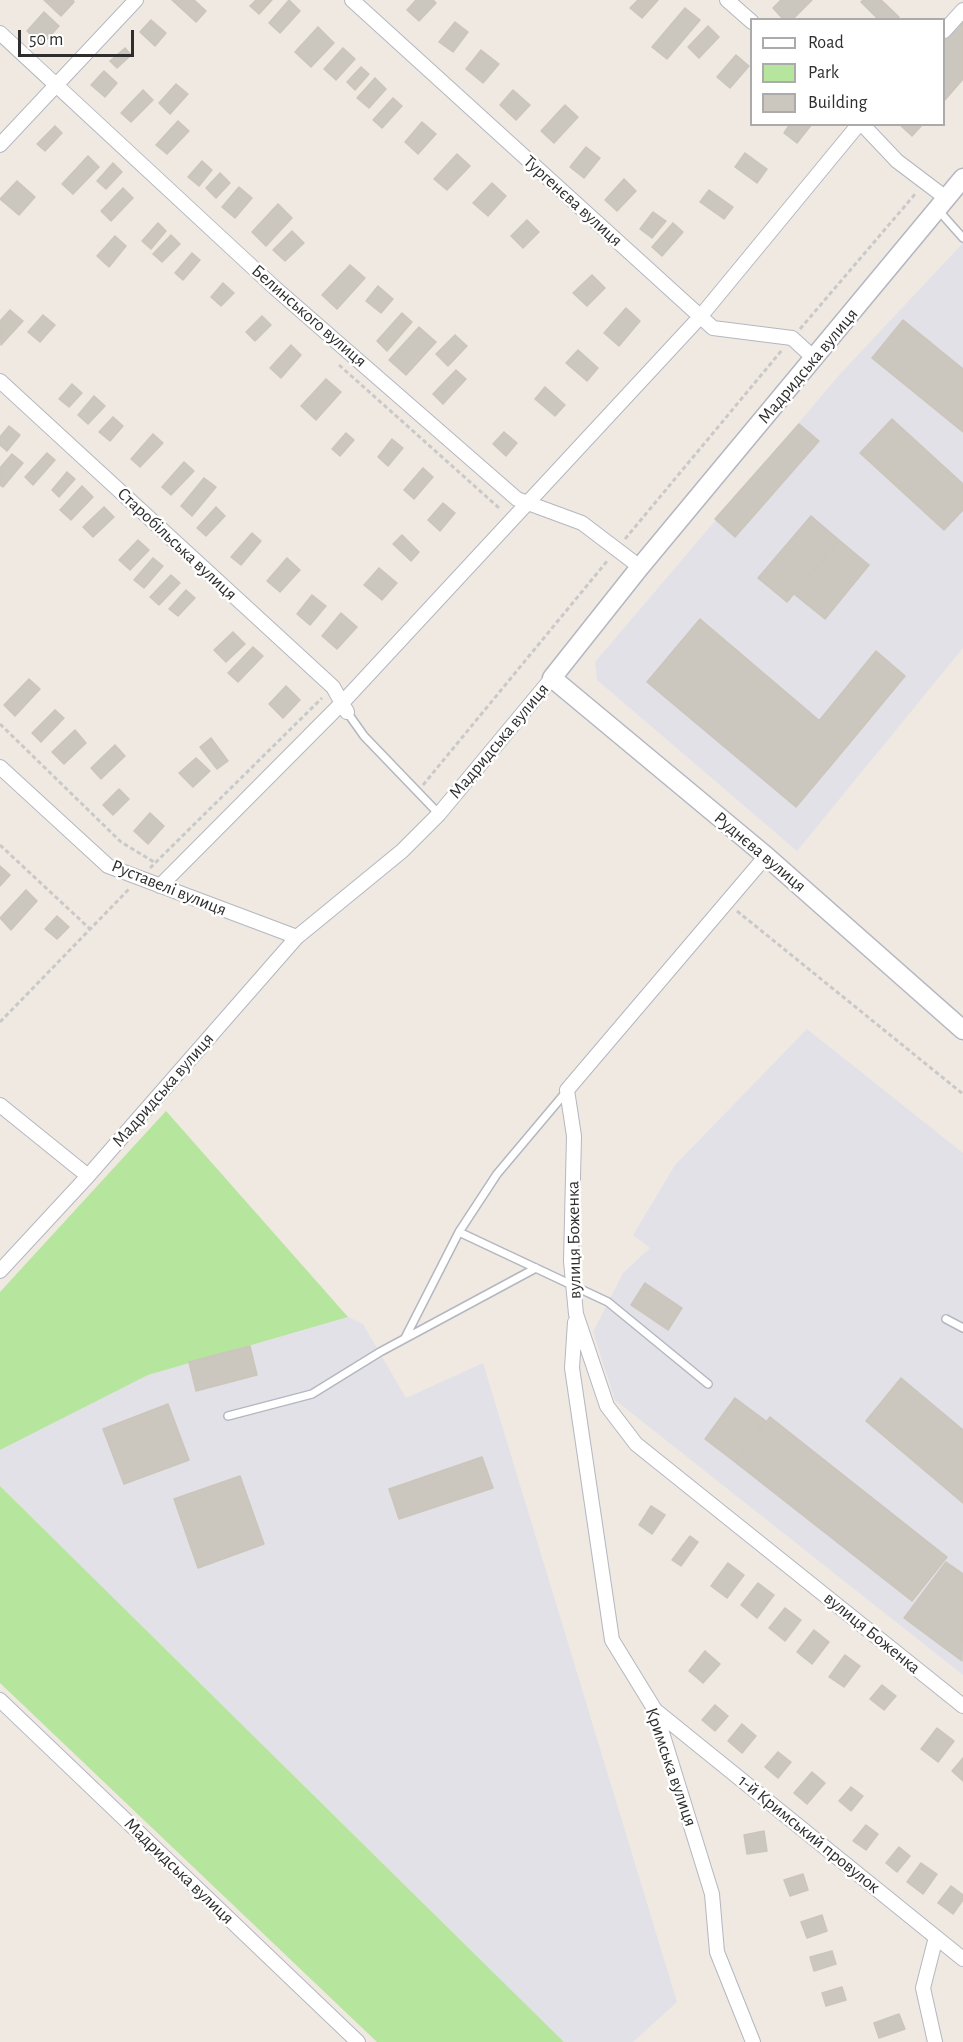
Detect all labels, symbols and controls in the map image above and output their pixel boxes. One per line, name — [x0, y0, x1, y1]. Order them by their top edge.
scale bar — [21, 18, 136, 56]
legend — [750, 18, 945, 126]
text: 50 m — [29, 31, 63, 49]
text: Road — [808, 34, 844, 52]
text: Park — [808, 64, 839, 82]
text: Building — [808, 94, 867, 112]
street label: Тургенєва вулиця — [519, 151, 627, 251]
street label: Белинського вулиця — [247, 260, 371, 372]
street label: Мадридська вулиця — [753, 304, 863, 428]
street label: Старобільська вулиця — [113, 483, 241, 605]
street label: Мадридська вулиця — [444, 679, 554, 803]
street label: Руднєва вулиця — [709, 807, 811, 897]
street label: Руставелі вулиця — [108, 855, 230, 921]
street label: Мадридська вулиця — [108, 1028, 218, 1152]
street label: вулиця Боженка — [562, 1181, 586, 1299]
street label: вулиця Боженка — [819, 1587, 925, 1679]
street label: Кримська вулиця — [641, 1705, 701, 1829]
street label: 1-й Кримський провулок — [734, 1770, 884, 1898]
street label: Мадридська вулиця — [120, 1813, 238, 1929]

